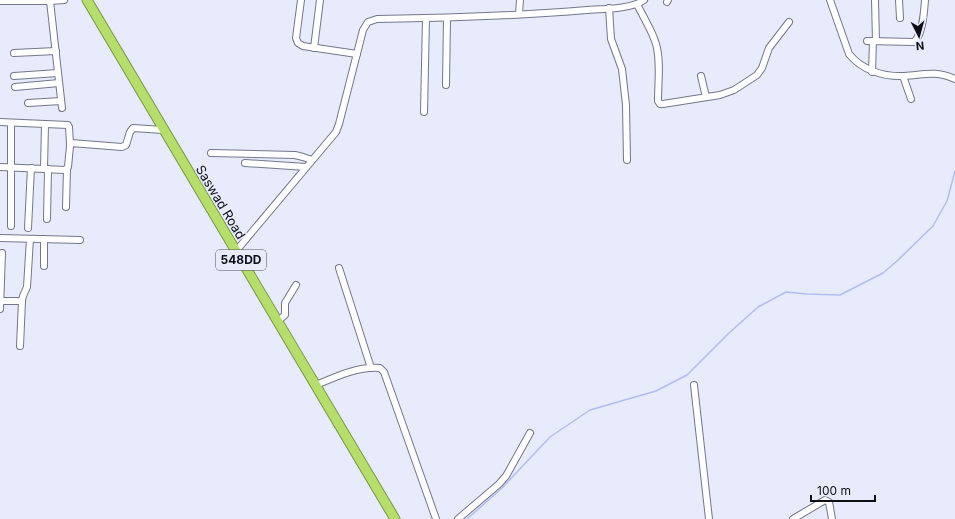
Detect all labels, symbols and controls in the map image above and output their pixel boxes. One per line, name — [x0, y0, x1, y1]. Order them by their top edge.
north arrow — [899, 16, 939, 56]
text: N — [915, 39, 925, 53]
street label: Saswad Road — [193, 162, 249, 242]
road number: 548DD — [216, 250, 266, 270]
scale bar — [811, 477, 875, 503]
text: 100 m — [817, 483, 851, 498]

